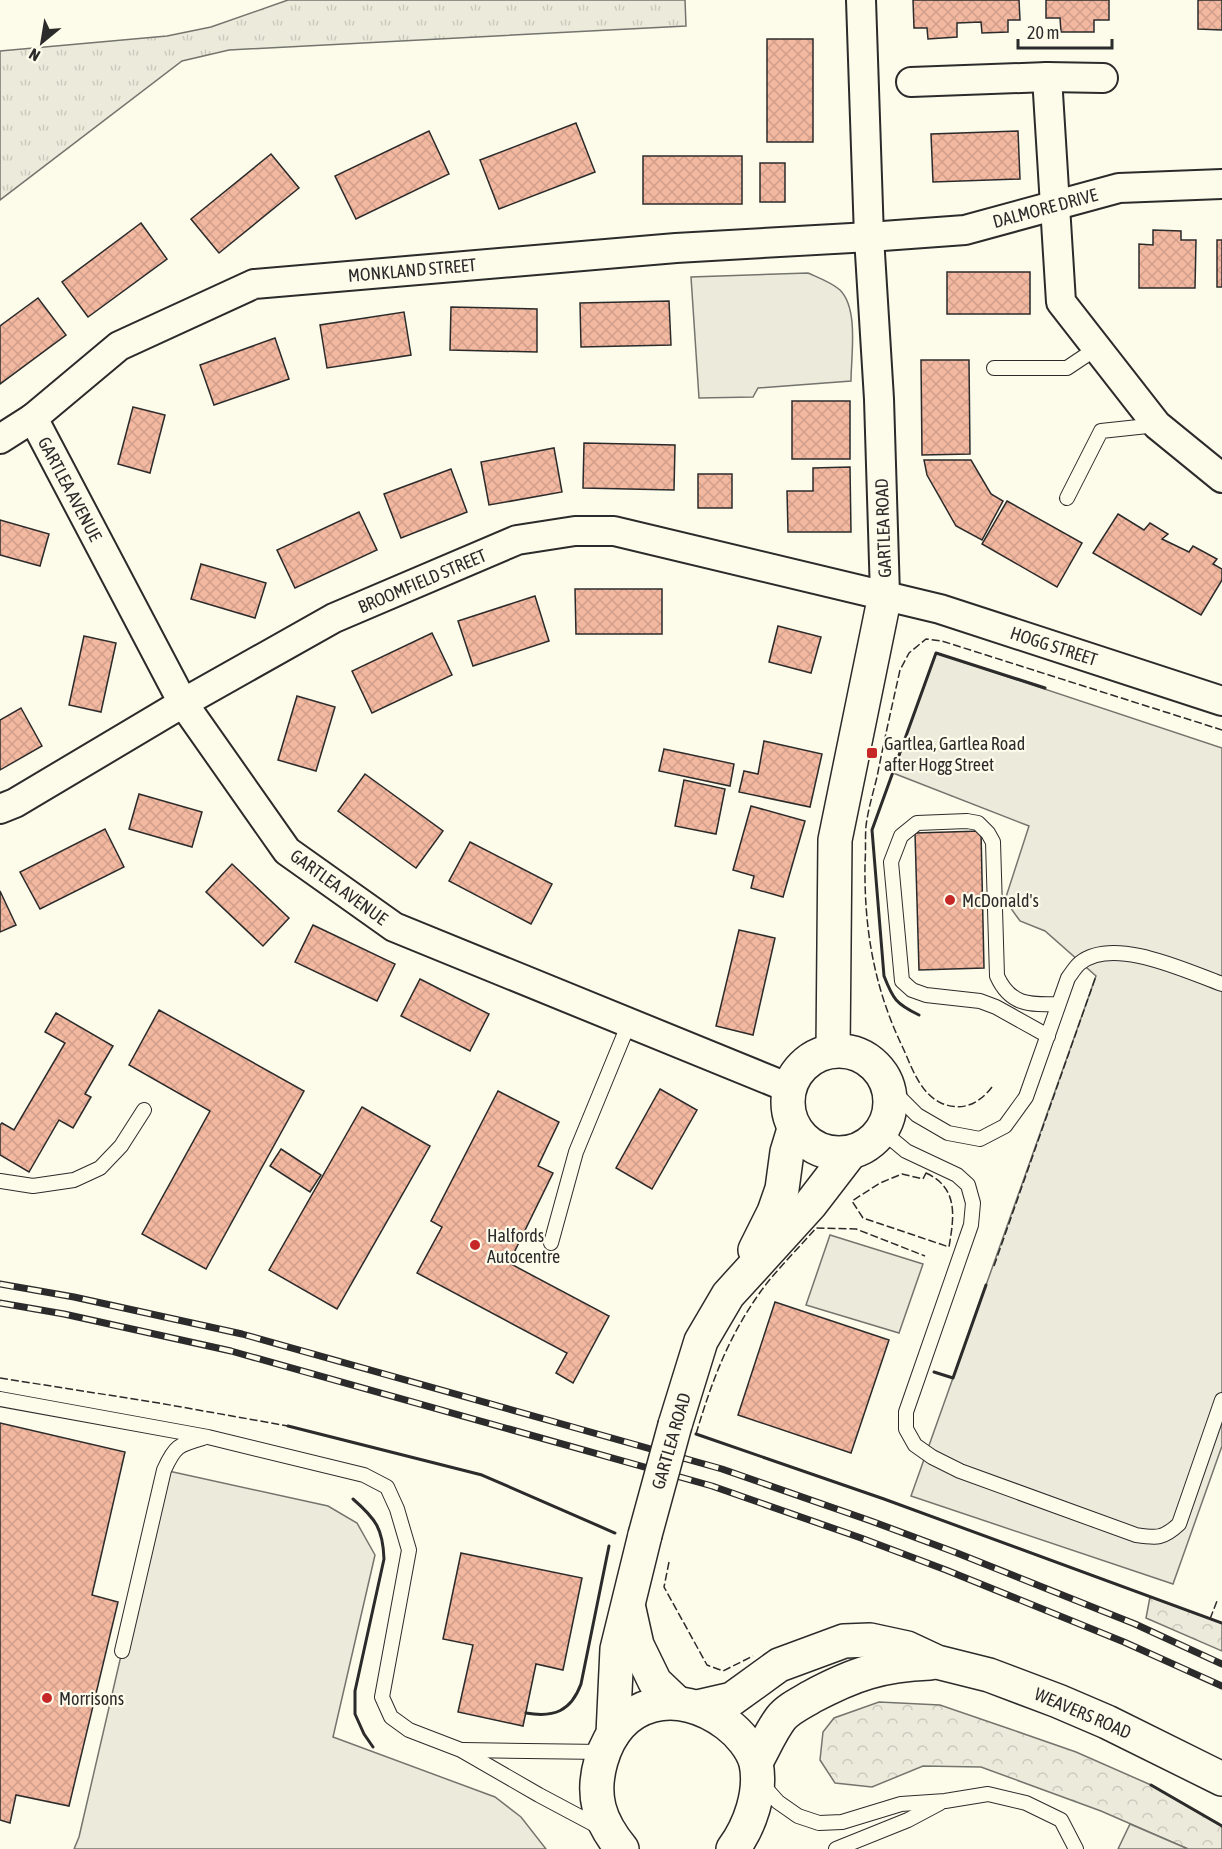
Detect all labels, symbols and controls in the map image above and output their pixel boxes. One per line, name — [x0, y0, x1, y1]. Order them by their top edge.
north arrow — [12, 12, 72, 72]
scale bar — [1018, 12, 1112, 50]
text: 20 m — [1027, 22, 1059, 43]
text: N — [26, 45, 43, 65]
street label: DALMORE DRIVE — [990, 184, 1100, 232]
street label: MONKLAND STREET — [347, 254, 477, 286]
street label: GARTLEA AVENUE — [34, 433, 106, 545]
street label: GARTLEA ROAD — [871, 478, 895, 578]
street label: BROOMFIELD STREET — [355, 545, 489, 617]
street label: HOGG STREET — [1008, 622, 1100, 670]
place label: Gartlea, Gartlea Road after Hogg Street — [884, 733, 1025, 775]
marker: Gartlea, Gartlea Road after Hogg Street — [865, 746, 879, 760]
street label: GARTLEA AVENUE — [286, 845, 392, 929]
place label: McDonald's — [962, 890, 1039, 911]
marker: McDonald's — [943, 893, 957, 907]
place label: Halfords Autocentre — [487, 1225, 560, 1267]
marker: Halfords Autocentre — [468, 1238, 482, 1252]
street label: GARTLEA ROAD — [647, 1390, 695, 1492]
street label: WEAVERS ROAD — [1032, 1683, 1134, 1743]
place label: Morrisons — [59, 1688, 124, 1709]
marker: Morrisons — [40, 1691, 54, 1705]

